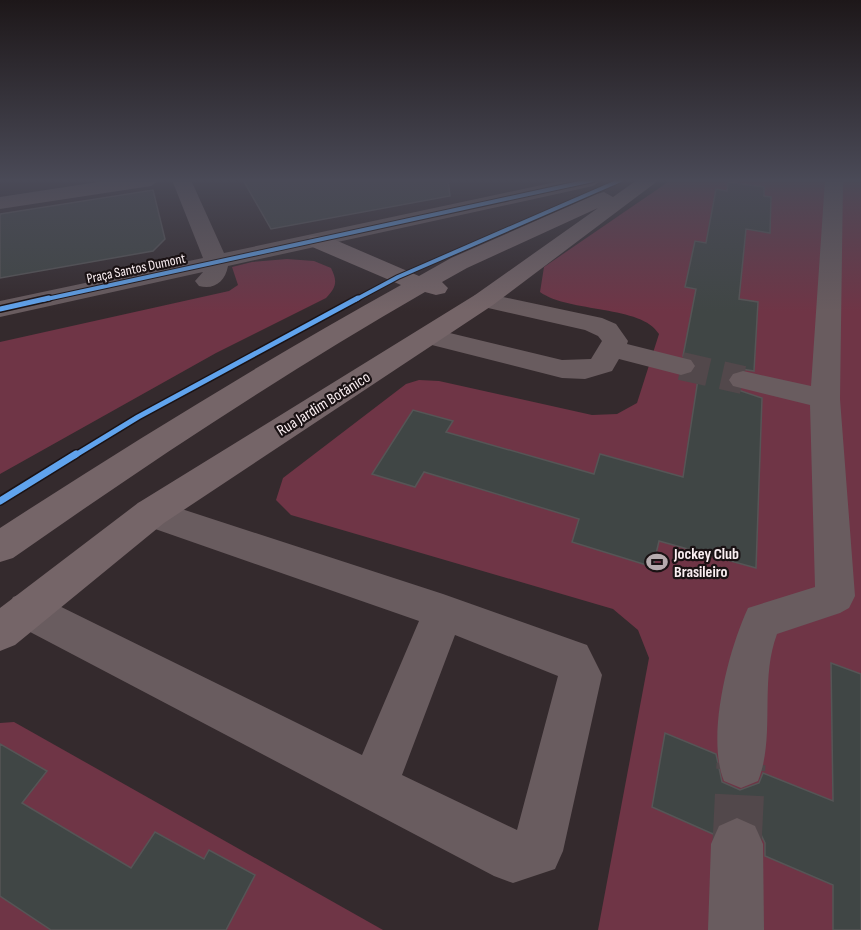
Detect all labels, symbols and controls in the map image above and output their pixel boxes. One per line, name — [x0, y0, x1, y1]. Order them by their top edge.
street label: Praça Santos Dumont — [85, 250, 187, 287]
street label: Rua Jardim Botânico — [274, 368, 374, 441]
place label: Jockey Club Brasileiro — [673, 545, 739, 582]
sports icon: Jockey Club Brasileiro — [645, 550, 669, 574]

